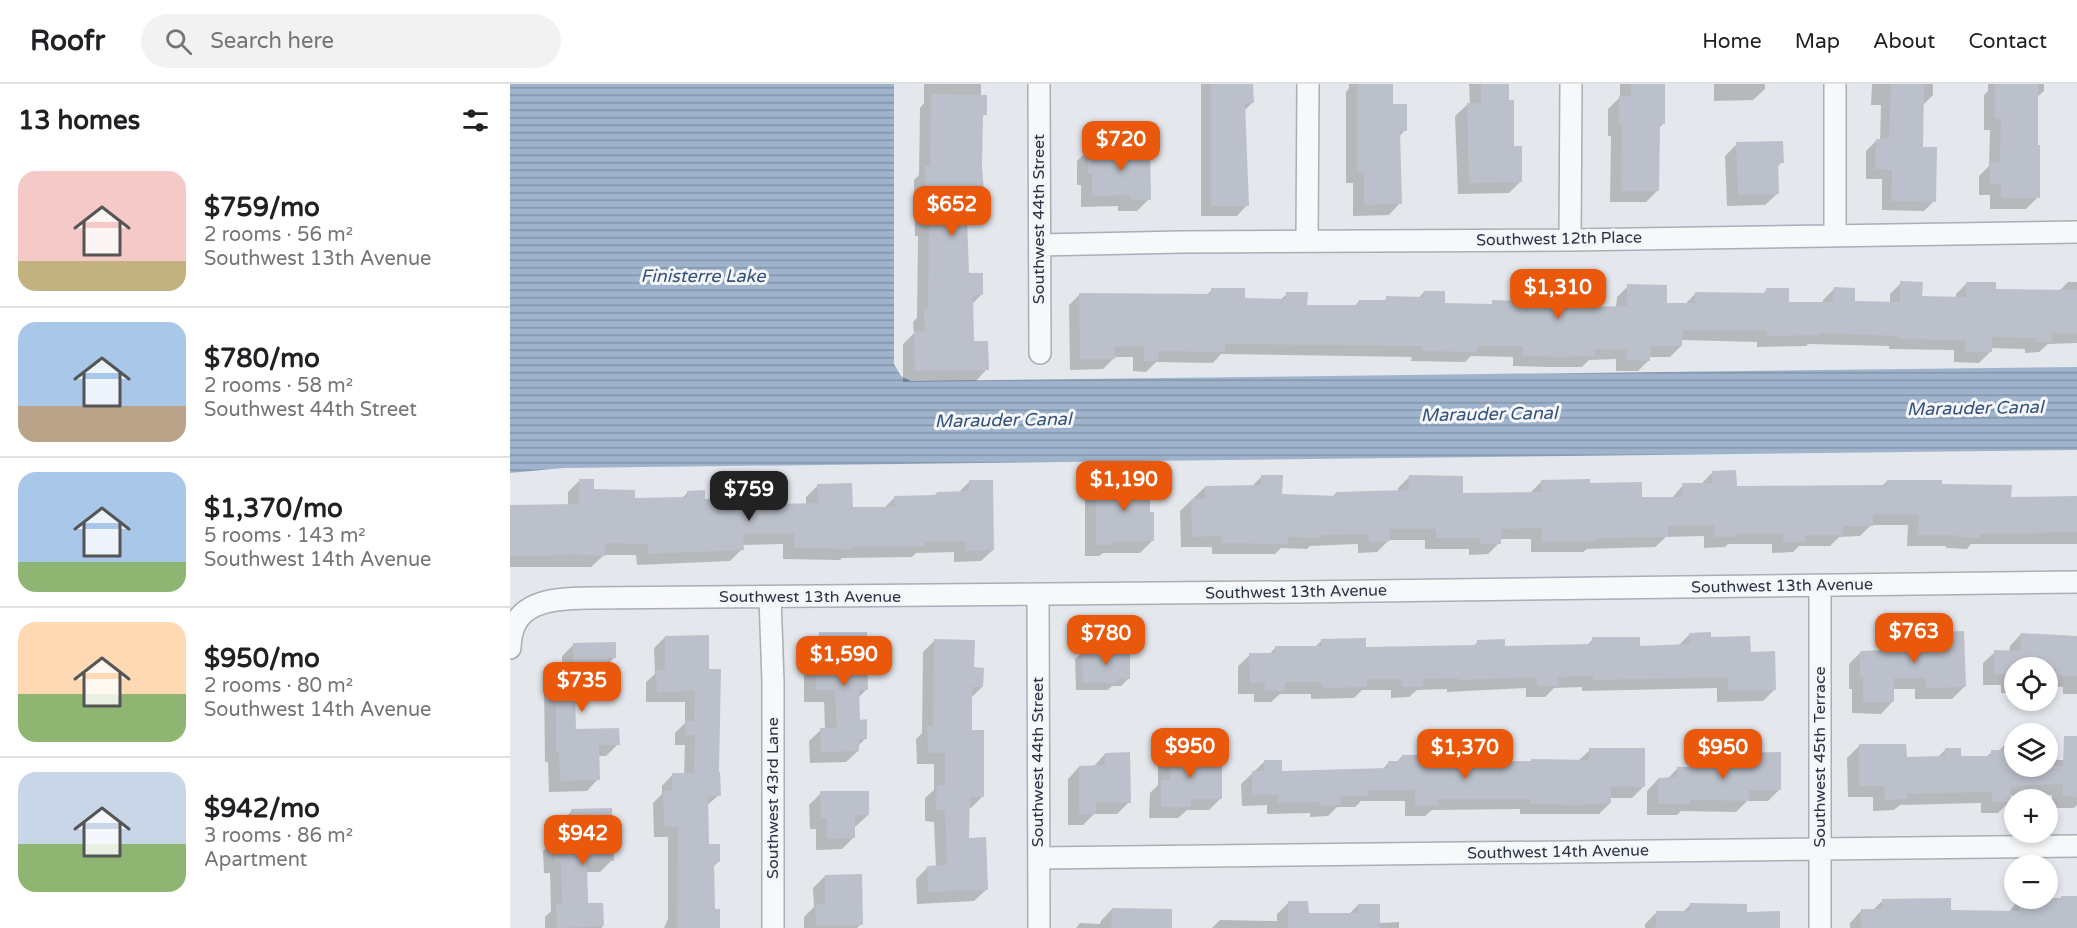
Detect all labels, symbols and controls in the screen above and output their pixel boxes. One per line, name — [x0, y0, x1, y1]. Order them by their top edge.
search box — [141, 14, 561, 68]
text: Roofr — [30, 24, 105, 58]
icon: search — [162, 25, 195, 58]
text: Search here — [210, 28, 334, 54]
text: Home — [1702, 29, 1762, 54]
text: Map — [1795, 29, 1840, 54]
text: About — [1873, 29, 1935, 54]
text: Contact — [1968, 29, 2047, 54]
icon: filters — [459, 104, 492, 137]
text: 13 homes — [18, 105, 140, 136]
pin: $720 — [1085, 121, 1157, 172]
text: $720 — [1096, 128, 1146, 152]
street label: Southwest 44th Street — [1029, 134, 1049, 304]
pin: $652 — [916, 186, 988, 237]
text: $759/mo — [204, 192, 320, 223]
text: $652 — [927, 193, 977, 217]
icon: home — [66, 195, 138, 267]
text: 2 rooms · 56 m² — [204, 223, 353, 247]
street label: Southwest 12th Place — [1476, 228, 1642, 250]
text: Southwest 13th Avenue — [204, 247, 431, 271]
water label: Finisterre Lake — [641, 265, 766, 287]
pin: $1,310 — [1509, 269, 1607, 320]
text: $1,310 — [1524, 276, 1592, 300]
text: $780/mo — [204, 343, 320, 374]
icon: home — [66, 346, 138, 418]
text: 2 rooms · 58 m² — [204, 374, 353, 398]
water label: Marauder Canal — [1906, 396, 2046, 420]
text: Southwest 44th Street — [204, 398, 417, 422]
water label: Marauder Canal — [1420, 402, 1560, 426]
water label: Marauder Canal — [934, 408, 1074, 432]
pin: $1,190 — [1075, 461, 1173, 512]
text: $1,190 — [1090, 468, 1158, 492]
pin: $759 — [713, 471, 785, 522]
text: $759 — [724, 478, 774, 502]
text: $1,370/mo — [204, 493, 343, 524]
icon: home — [66, 496, 138, 568]
text: 5 rooms · 143 m² — [204, 524, 366, 548]
text: Southwest 14th Avenue — [204, 548, 431, 572]
street label: Southwest 13th Avenue — [1691, 574, 1873, 598]
street label: Southwest 13th Avenue — [1205, 580, 1387, 604]
street label: Southwest 13th Avenue — [719, 587, 901, 607]
pin: $763 — [1878, 613, 1950, 664]
pin: $780 — [1070, 615, 1142, 666]
text: $763 — [1889, 620, 1939, 644]
text: $780 — [1081, 622, 1131, 646]
pin: $1,590 — [795, 636, 893, 687]
text: $950/mo — [204, 643, 320, 674]
text: $1,590 — [810, 643, 878, 667]
icon: home — [66, 646, 138, 718]
map controls — [2004, 657, 2058, 909]
button: locate — [2004, 657, 2058, 711]
pin: $735 — [546, 662, 618, 713]
street label: Southwest 45th Terrace — [1810, 666, 1830, 848]
text: $735 — [557, 669, 607, 693]
text: 2 rooms · 80 m² — [204, 674, 353, 698]
street label: Southwest 44th Street — [1028, 677, 1048, 847]
text: Southwest 14th Avenue — [204, 698, 431, 722]
street label: Southwest 43rd Lane — [763, 717, 783, 879]
button: layers — [2004, 723, 2058, 777]
pin: $950 — [1154, 728, 1226, 779]
pin: $1,370 — [1416, 729, 1514, 780]
pin: $950 — [1687, 729, 1759, 780]
text: $950 — [1165, 735, 1215, 759]
text: $1,370 — [1431, 736, 1499, 760]
text: $950 — [1698, 736, 1748, 760]
button: + — [2004, 789, 2058, 843]
text: $942/mo — [204, 793, 320, 824]
icon: home — [66, 796, 138, 868]
pin: $942 — [547, 815, 619, 866]
text: $942 — [558, 822, 608, 846]
text: 3 rooms · 86 m² — [204, 824, 353, 848]
street label: Southwest 14th Avenue — [1467, 840, 1649, 864]
text: Apartment — [204, 848, 307, 872]
button: − — [2004, 855, 2058, 909]

